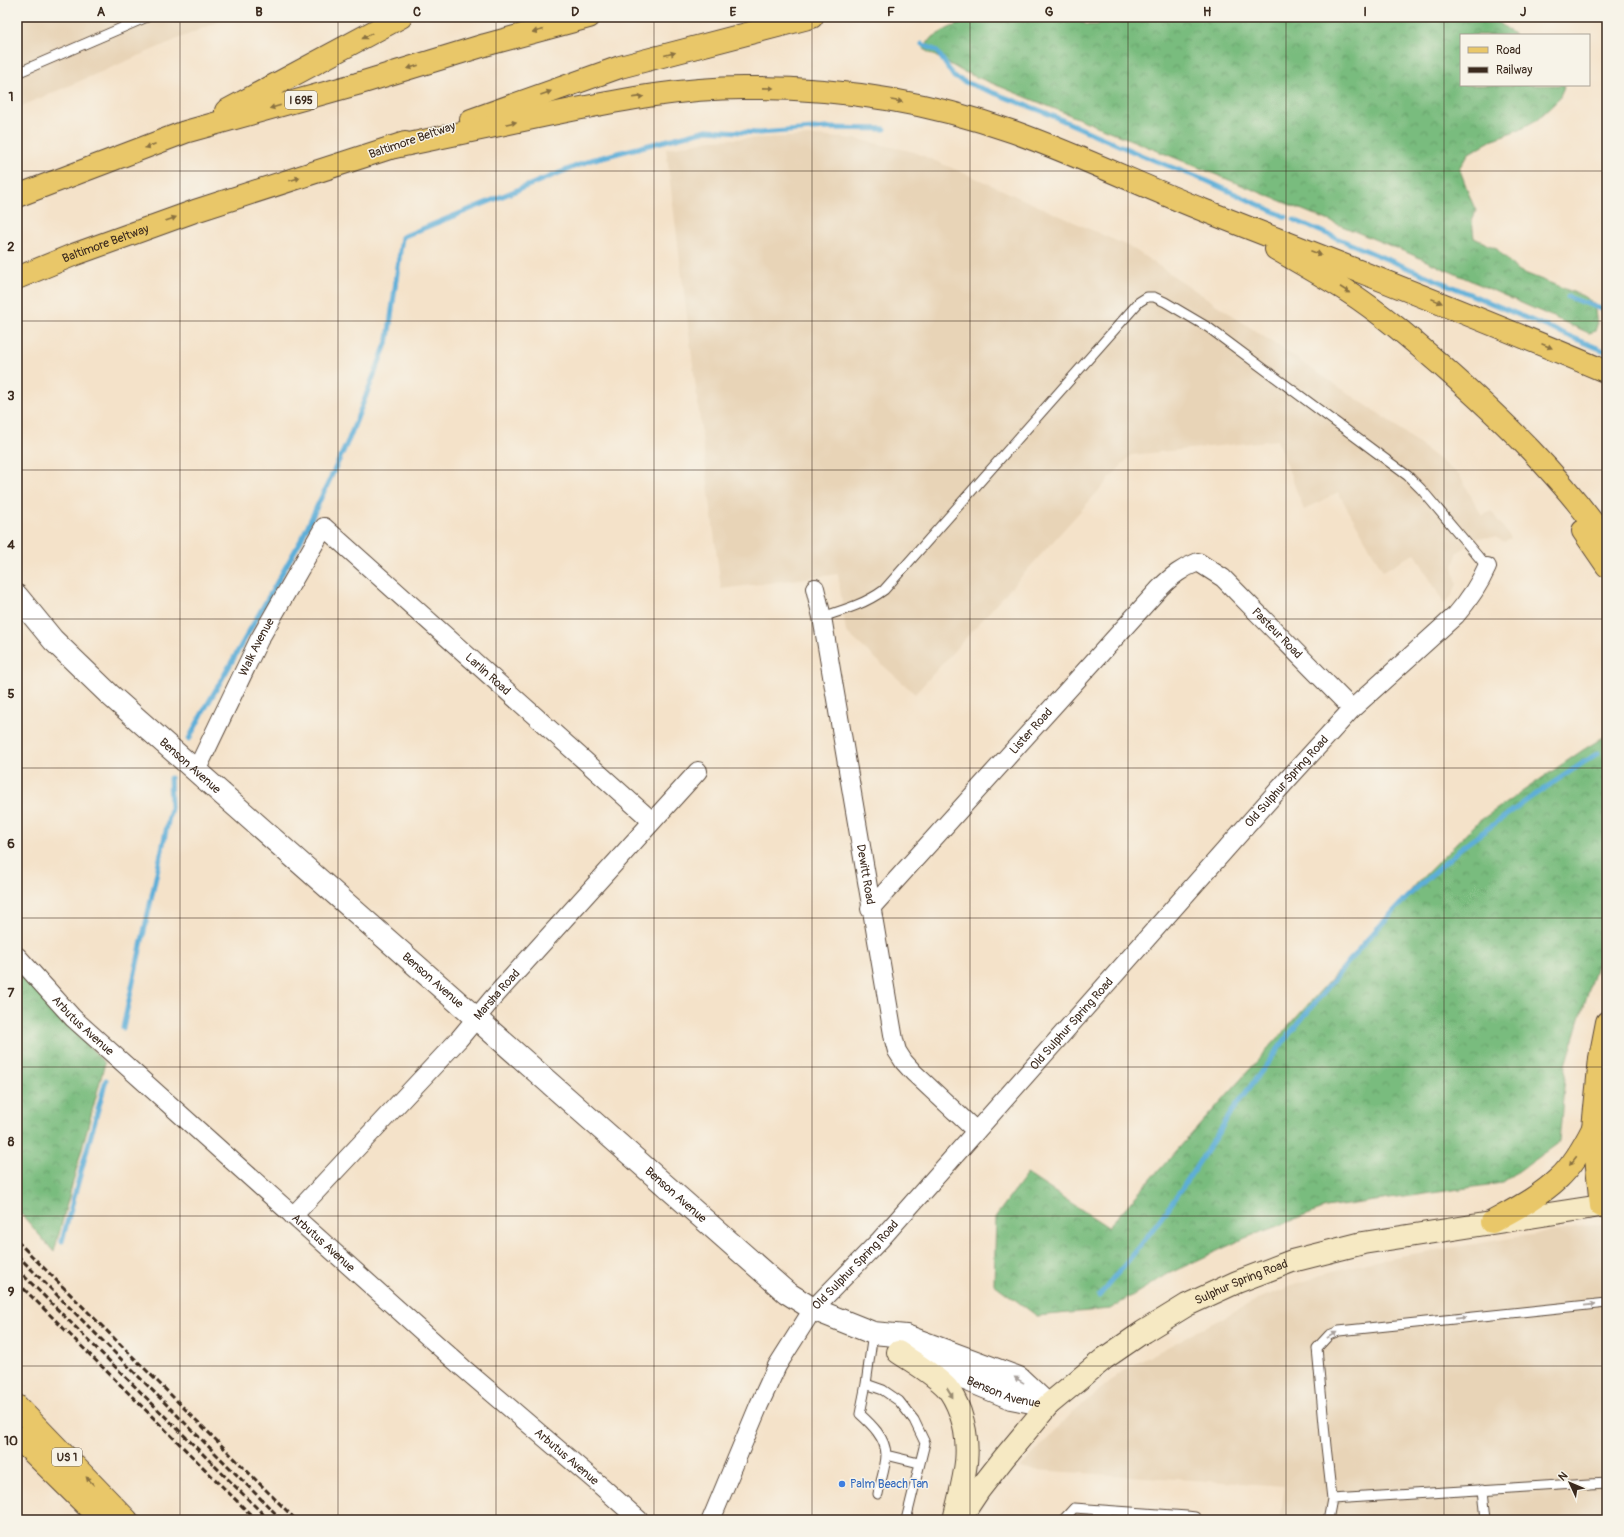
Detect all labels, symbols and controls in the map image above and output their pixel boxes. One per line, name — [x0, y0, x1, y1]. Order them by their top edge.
text: A — [97, 4, 106, 20]
text: B — [255, 4, 263, 20]
text: C — [413, 4, 421, 20]
text: D — [571, 4, 579, 20]
text: E — [730, 4, 737, 20]
text: F — [887, 4, 895, 20]
text: G — [1045, 4, 1054, 20]
text: H — [1203, 4, 1211, 20]
text: I — [1363, 4, 1367, 20]
text: J — [1520, 4, 1526, 20]
one-way arrow — [531, 28, 543, 34]
one-way arrow — [361, 33, 373, 40]
legend — [1460, 34, 1590, 86]
text: Road — [1496, 43, 1521, 58]
one-way arrow — [663, 50, 676, 56]
text: Railway — [1496, 63, 1532, 78]
one-way arrow — [407, 64, 419, 70]
one-way arrow — [762, 85, 775, 91]
text: 1 — [8, 89, 14, 105]
one-way arrow — [540, 90, 552, 96]
road number: I 695 — [285, 91, 317, 109]
one-way arrow — [632, 94, 644, 100]
one-way arrow — [891, 98, 903, 104]
one-way arrow — [268, 104, 280, 110]
street label: Baltimore Beltway — [367, 119, 458, 162]
one-way arrow — [505, 120, 517, 126]
one-way arrow — [144, 143, 156, 149]
one-way arrow — [289, 176, 301, 182]
one-way arrow — [166, 216, 178, 222]
street label: Baltimore Beltway — [60, 221, 151, 267]
text: 2 — [7, 239, 15, 255]
one-way arrow — [1310, 251, 1322, 257]
one-way arrow — [1339, 286, 1351, 293]
one-way arrow — [1431, 299, 1443, 305]
one-way arrow — [1541, 344, 1553, 350]
text: 3 — [7, 388, 15, 404]
text: 4 — [7, 537, 15, 553]
street label: Pasteur Road — [1248, 605, 1305, 662]
street label: Walk Avenue — [236, 615, 278, 679]
street label: Larlin Road — [462, 650, 514, 699]
text: 5 — [7, 686, 15, 702]
street label: Lister Road — [1007, 705, 1056, 757]
street label: Old Sulphur Spring Road — [1242, 733, 1332, 831]
street label: Benson Avenue — [156, 735, 224, 797]
text: 6 — [7, 836, 15, 852]
street label: Dewitt Road — [853, 843, 878, 906]
street label: Benson Avenue — [399, 949, 467, 1012]
street label: Marsha Road — [471, 966, 523, 1023]
street label: Old Sulphur Spring Road — [1027, 975, 1117, 1073]
text: 7 — [8, 985, 15, 1001]
street label: Arbutus Avenue — [49, 993, 117, 1059]
text: 8 — [8, 1134, 15, 1150]
one-way arrow — [1569, 1156, 1577, 1167]
street label: Benson Avenue — [642, 1164, 709, 1226]
street label: Arbutus Avenue — [288, 1211, 358, 1275]
street label: Old Sulphur Spring Road — [809, 1217, 902, 1313]
street label: Sulphur Spring Road — [1192, 1256, 1290, 1308]
text: 9 — [8, 1284, 15, 1300]
one-way arrow — [1584, 1302, 1596, 1308]
one-way arrow — [1455, 1315, 1467, 1322]
one-way arrow — [1326, 1331, 1338, 1338]
street label: Benson Avenue — [964, 1373, 1042, 1411]
one-way arrow — [1013, 1376, 1025, 1383]
one-way arrow — [946, 1387, 953, 1399]
street label: Arbutus Avenue — [531, 1425, 602, 1489]
text: 10 — [4, 1433, 18, 1449]
road number: US 1 — [52, 1448, 82, 1466]
north arrow — [1550, 1463, 1590, 1503]
text: N — [1556, 1469, 1571, 1484]
one-way arrow — [85, 1476, 95, 1486]
place label: Palm Beach Tan — [850, 1477, 929, 1492]
marker: Palm Beach Tan — [837, 1479, 847, 1489]

